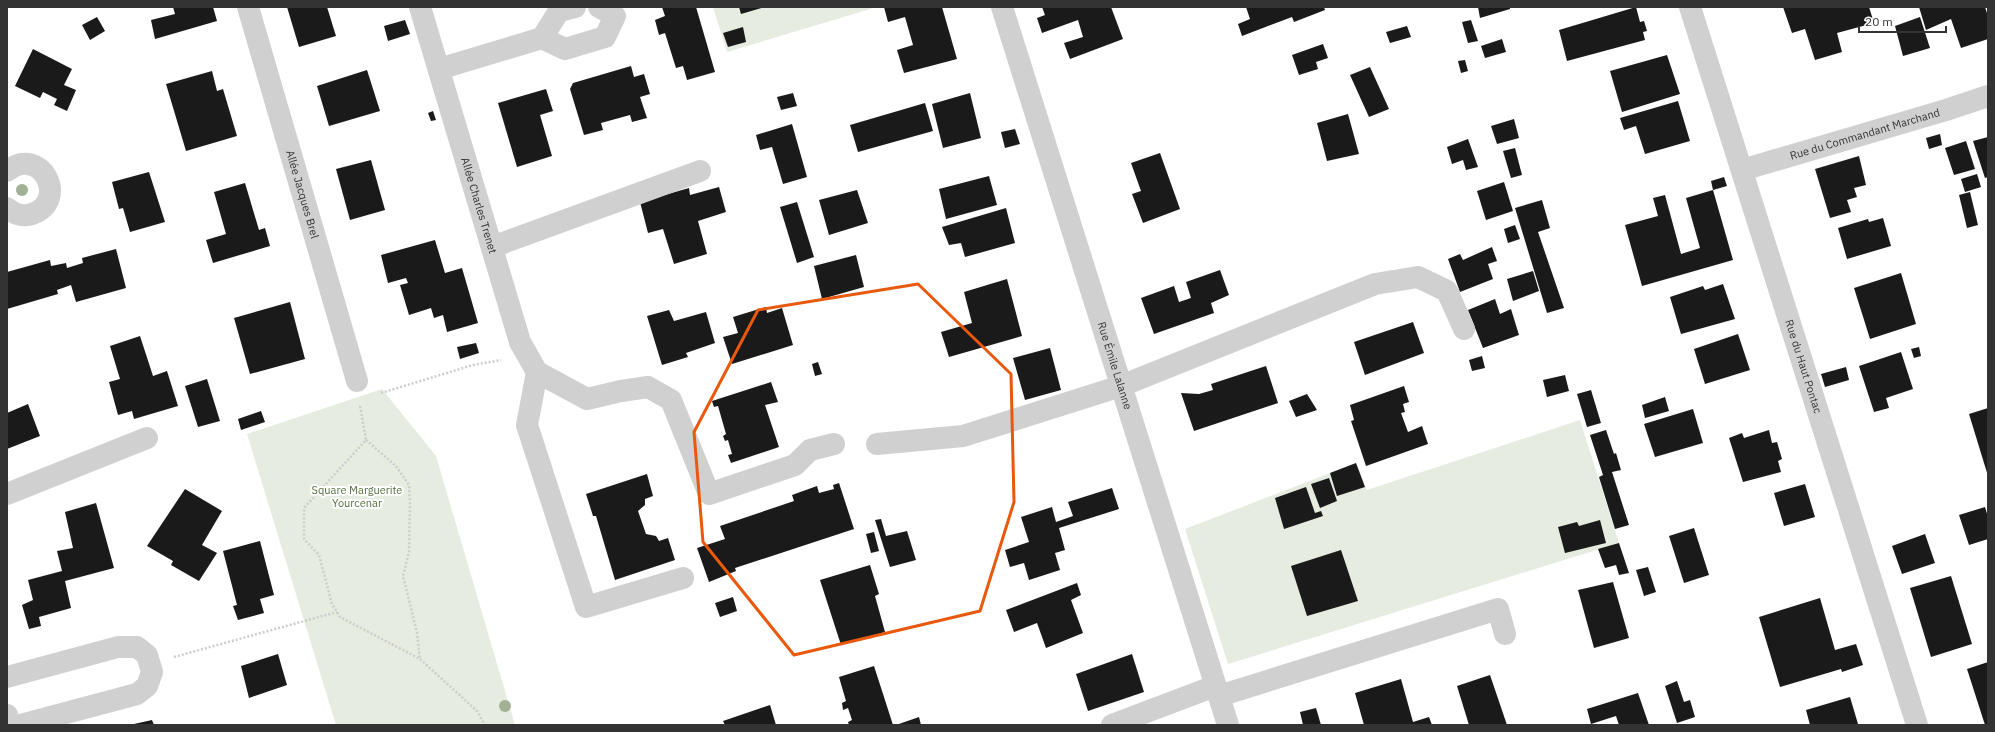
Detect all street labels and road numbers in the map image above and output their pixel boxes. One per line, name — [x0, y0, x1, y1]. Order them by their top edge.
street label: Rue du Commandant Marchand — [1788, 105, 1941, 163]
street label: Allée Jacques Brel — [283, 148, 322, 240]
street label: Allée Charles Trenet — [458, 156, 500, 255]
street label: Rue du Haut Pontac — [1782, 318, 1825, 416]
street label: Rue Émile Lalanne — [1095, 320, 1135, 411]

